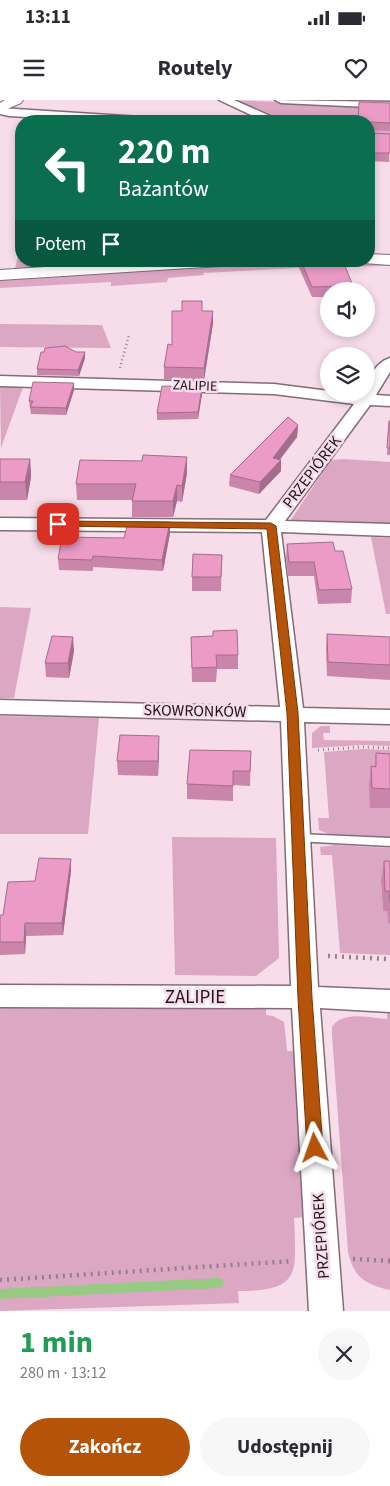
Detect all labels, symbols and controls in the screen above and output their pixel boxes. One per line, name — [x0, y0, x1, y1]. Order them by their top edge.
text: 13:11 — [25, 4, 71, 31]
text: Routely — [157, 52, 233, 84]
icon: menu — [20, 54, 48, 82]
icon: heart — [342, 54, 370, 82]
text: 220 m — [118, 127, 210, 177]
icon: left — [35, 135, 100, 200]
text: Bażantów — [118, 173, 209, 205]
icon: arrive — [97, 230, 125, 258]
text: Potem — [35, 231, 87, 258]
map controls — [320, 282, 375, 402]
button: sound — [320, 282, 375, 337]
button: layers — [320, 347, 375, 402]
street label: ZALIPIE — [172, 375, 218, 397]
street label: PRZEPIÓREK — [277, 431, 347, 513]
pin — [37, 503, 79, 545]
icon: arrive — [44, 510, 72, 538]
street label: SKOWRONKÓW — [143, 699, 247, 723]
street label: ZALIPIE — [165, 984, 225, 1011]
position arrow — [288, 1121, 340, 1173]
street label: PRZEPIÓREK — [307, 1192, 335, 1280]
text: 1 min — [20, 1321, 93, 1364]
button: close — [318, 1328, 370, 1380]
text: 280 m · 13:12 — [20, 1362, 107, 1384]
button: Zakończ — [20, 1418, 190, 1476]
button: Udostępnij — [200, 1418, 370, 1476]

